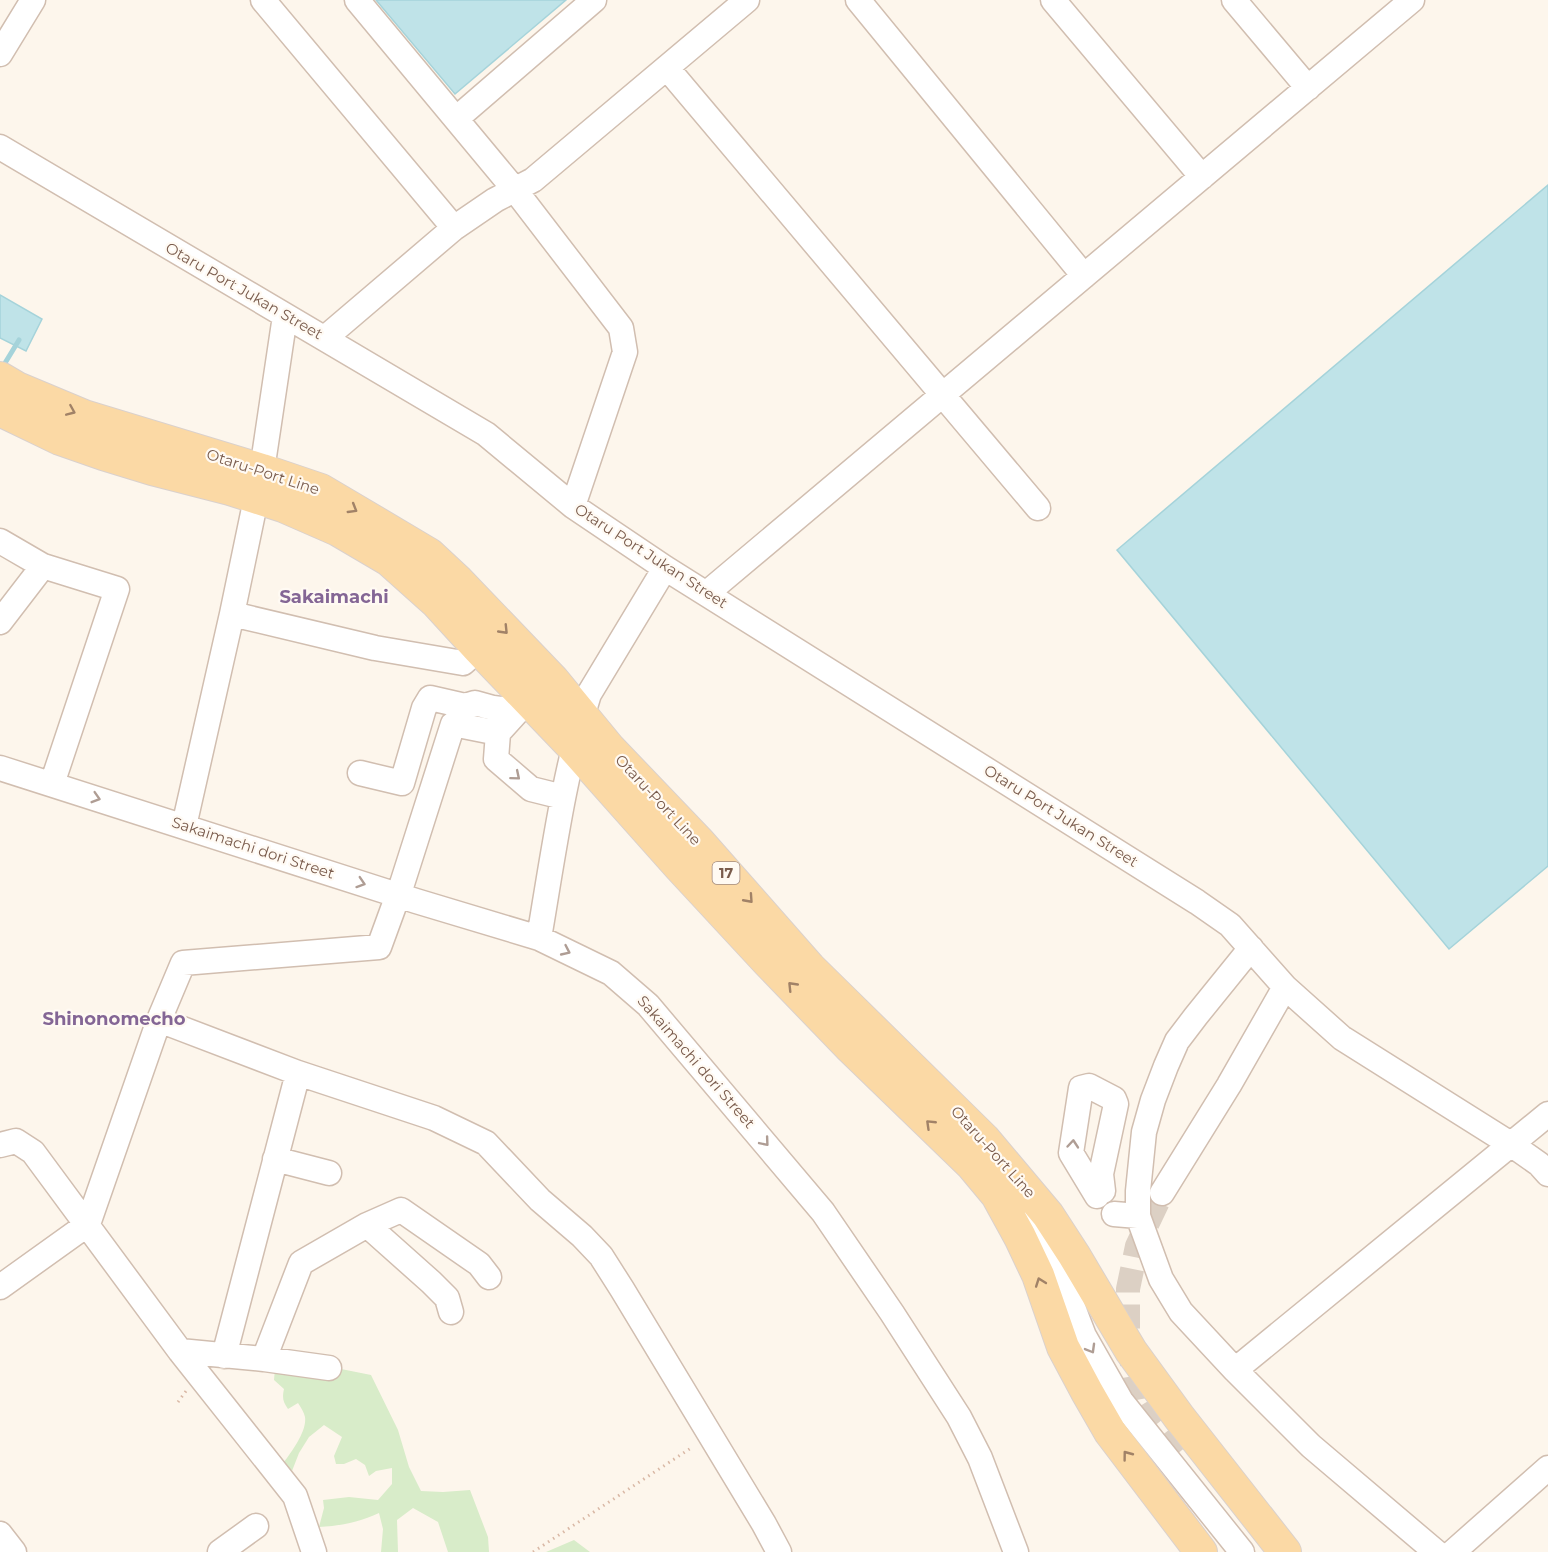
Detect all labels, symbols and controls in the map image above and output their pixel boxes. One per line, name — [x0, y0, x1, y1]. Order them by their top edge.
street label: Otaru Port Jukan Street — [162, 238, 326, 343]
one-way arrow — [65, 404, 76, 416]
street label: Otaru-Port Line — [204, 444, 322, 499]
street label: Otaru Port Jukan Street — [571, 499, 731, 612]
one-way arrow — [347, 502, 358, 514]
district label: Sakaimachi — [279, 586, 389, 608]
one-way arrow — [497, 623, 508, 634]
street label: Otaru-Port Line — [611, 750, 705, 849]
street label: Otaru Port Jukan Street — [981, 760, 1142, 871]
one-way arrow — [509, 769, 520, 780]
one-way arrow — [90, 791, 101, 804]
street label: Sakaimachi dori Street — [169, 812, 337, 883]
road number: 17 — [712, 862, 740, 884]
one-way arrow — [355, 876, 366, 888]
one-way arrow — [742, 892, 753, 903]
one-way arrow — [560, 943, 571, 955]
one-way arrow — [788, 983, 799, 994]
street label: Sakaimachi dori Street — [634, 991, 759, 1132]
district label: Shinonomecho — [42, 1008, 186, 1030]
street label: Otaru-Port Line — [947, 1102, 1040, 1202]
one-way arrow — [926, 1121, 937, 1132]
one-way arrow — [758, 1135, 769, 1146]
one-way arrow — [1066, 1140, 1079, 1149]
one-way arrow — [1035, 1277, 1048, 1288]
one-way arrow — [1084, 1343, 1096, 1353]
one-way arrow — [1123, 1451, 1134, 1462]

